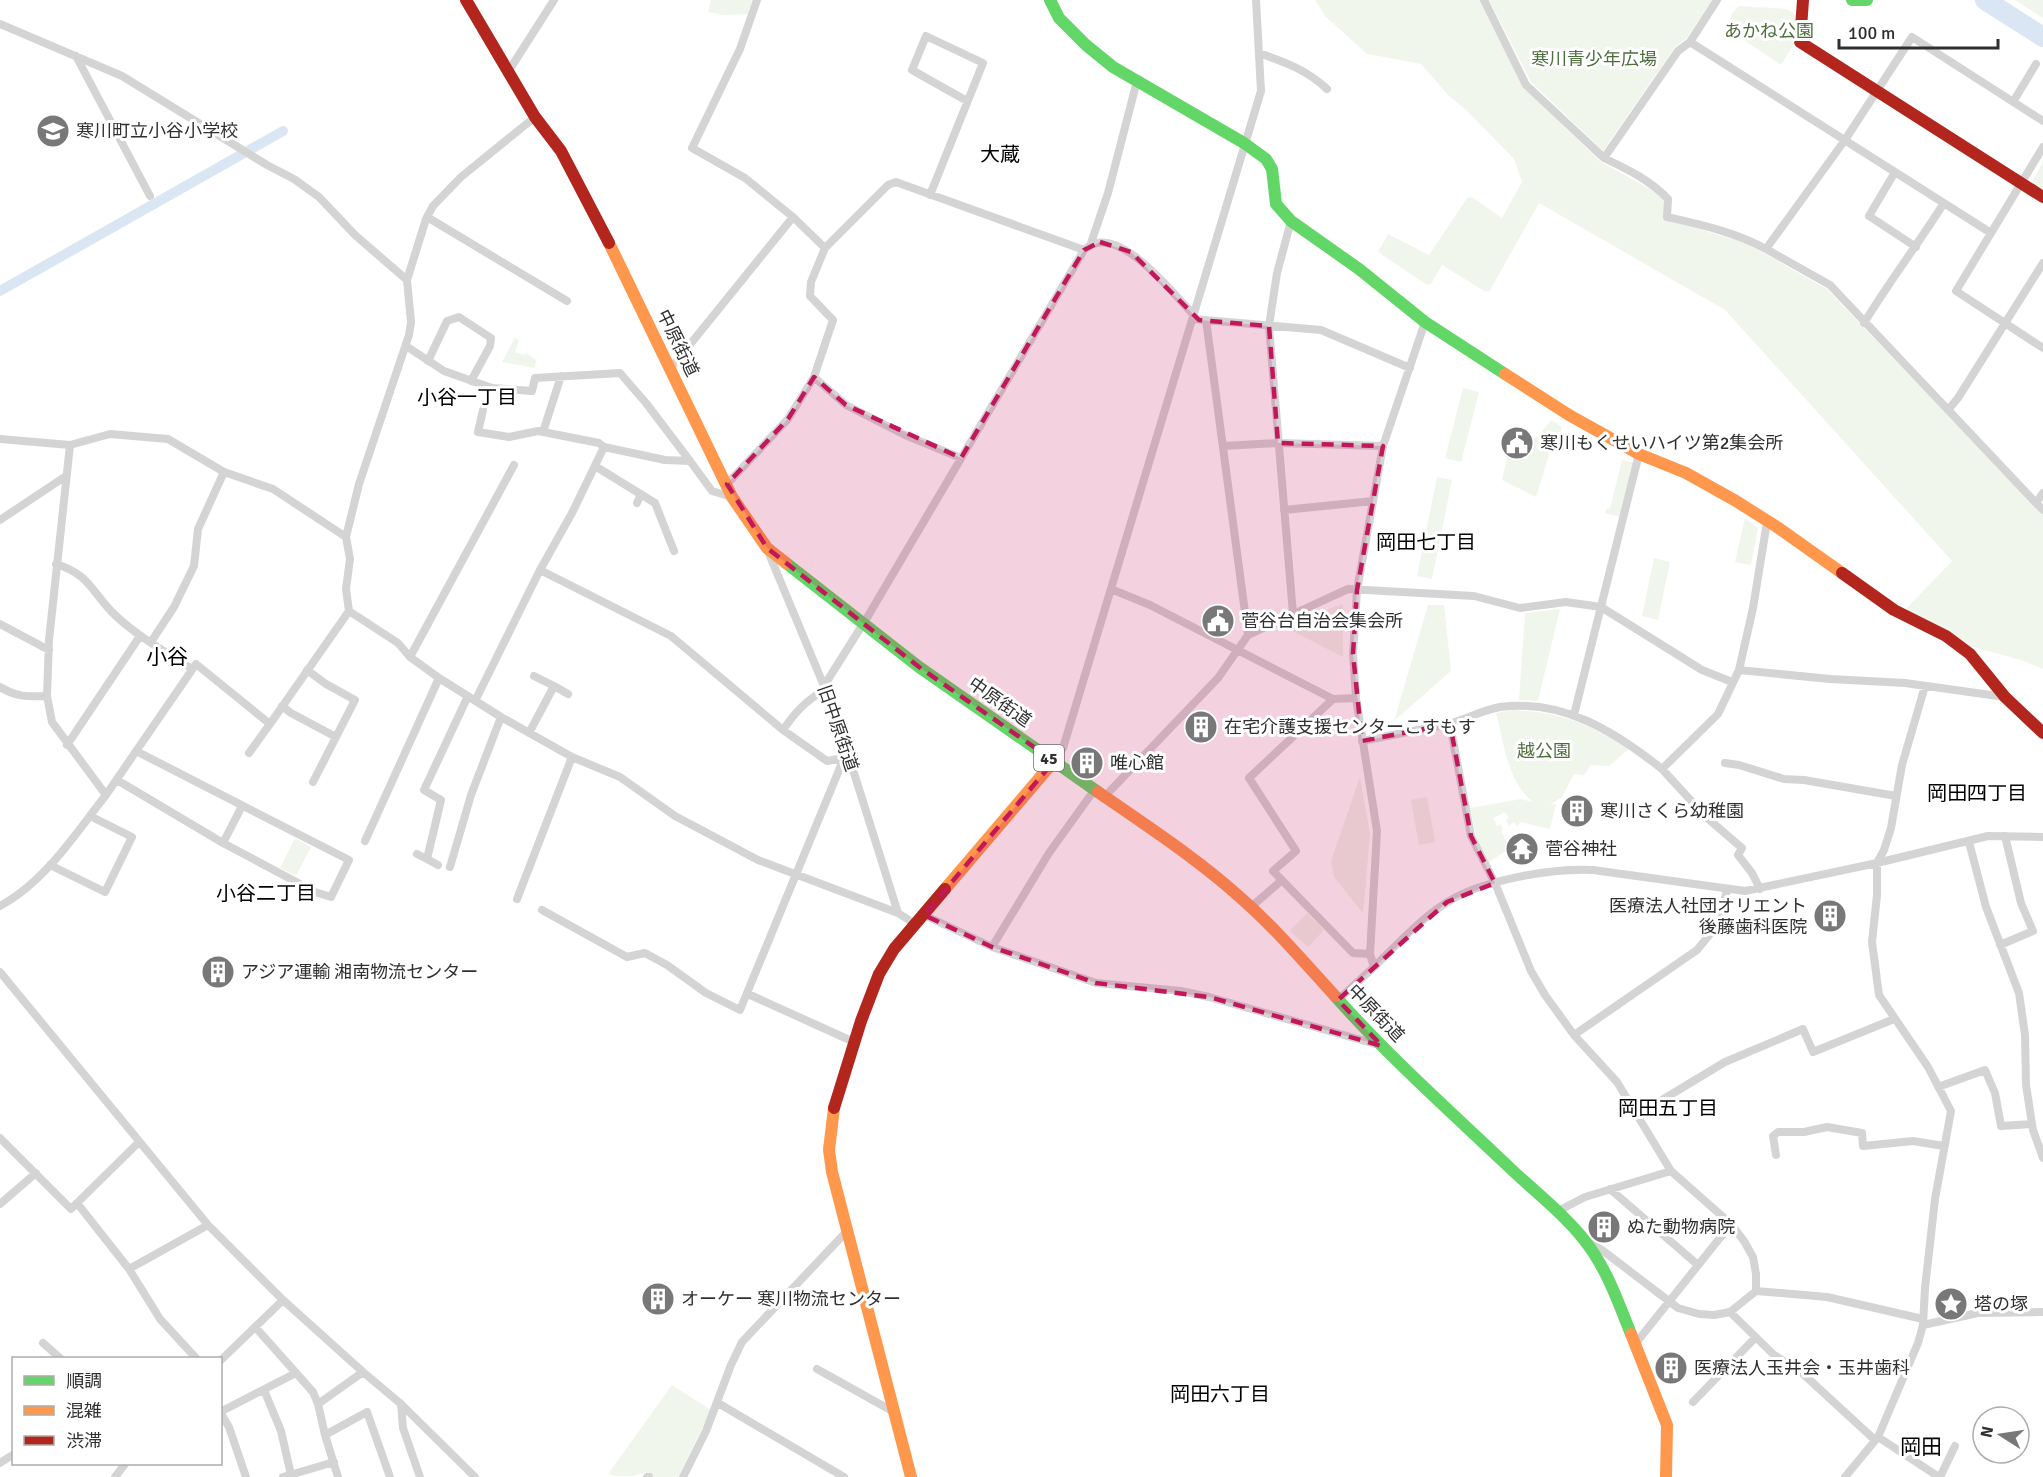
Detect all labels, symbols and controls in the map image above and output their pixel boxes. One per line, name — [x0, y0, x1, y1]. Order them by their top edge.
scale bar — [1839, 12, 1998, 50]
park label: あかね公園 — [1724, 20, 1814, 42]
text: 100 m — [1848, 22, 1895, 44]
park label: 寒川青少年広場 — [1531, 48, 1657, 70]
school or university icon: 寒川町立小谷小学校 — [35, 113, 71, 149]
place label: 寒川町立小谷小学校 — [76, 120, 238, 142]
district label: 大蔵 — [980, 142, 1020, 167]
street label: 中原街道 — [652, 306, 704, 380]
district label: 小谷一丁目 — [417, 385, 517, 410]
public building icon: 寒川もくせいハイツ第2集会所 — [1499, 425, 1535, 461]
place label: 寒川もくせいハイツ第2集会所 — [1540, 432, 1783, 454]
district label: 岡田七丁目 — [1376, 530, 1476, 555]
public building icon: 菅谷台自治会集会所 — [1200, 603, 1236, 639]
place label: 菅谷台自治会集会所 — [1241, 610, 1403, 632]
district label: 小谷 — [146, 644, 188, 670]
street label: 中原街道 — [964, 672, 1036, 732]
street label: 旧中原街道 — [813, 682, 863, 774]
building icon: 在宅介護支援センターこすもす — [1183, 709, 1219, 745]
place label: 在宅介護支援センターこすもす — [1224, 716, 1476, 738]
park label: 越公園 — [1517, 740, 1571, 762]
road number: 45 — [1034, 745, 1064, 771]
building icon: 唯心館 — [1069, 745, 1105, 781]
place label: 唯心館 — [1110, 752, 1164, 774]
district label: 岡田四丁目 — [1927, 781, 2027, 806]
building icon: 寒川さくら幼稚園 — [1559, 793, 1595, 829]
place label: 寒川さくら幼稚園 — [1600, 800, 1744, 822]
temple icon: 菅谷神社 — [1504, 831, 1540, 867]
place label: 菅谷神社 — [1545, 838, 1617, 860]
district label: 小谷二丁目 — [216, 881, 316, 906]
place label: 医療法人社団オリエント 後藤歯科医院 — [1609, 895, 1807, 938]
building icon: 医療法人社団オリエント 後藤歯科医院 — [1812, 898, 1848, 934]
building icon: アジア運輸 湘南物流センター — [200, 954, 236, 990]
place label: アジア運輸 湘南物流センター — [241, 961, 478, 983]
street label: 中原街道 — [1343, 979, 1409, 1047]
district label: 岡田五丁目 — [1618, 1096, 1718, 1121]
building icon: ぬた動物病院 — [1586, 1209, 1622, 1245]
place label: ぬた動物病院 — [1627, 1216, 1735, 1238]
building icon: オーケー 寒川物流センター — [640, 1281, 676, 1317]
place icon: 塔の塚 — [1933, 1286, 1969, 1322]
place label: オーケー 寒川物流センター — [681, 1288, 901, 1310]
place label: 塔の塚 — [1974, 1293, 2028, 1315]
building icon: 医療法人玉井会・玉井歯科 — [1653, 1350, 1689, 1386]
legend — [12, 1357, 222, 1465]
place label: 医療法人玉井会・玉井歯科 — [1694, 1357, 1910, 1379]
text: 順調 — [66, 1370, 102, 1392]
district label: 岡田六丁目 — [1170, 1382, 1270, 1407]
text: 混雑 — [66, 1400, 102, 1422]
north arrow — [1971, 1405, 2031, 1465]
text: N — [1976, 1425, 1998, 1440]
text: 渋滞 — [66, 1430, 102, 1452]
district label: 岡田 — [1900, 1434, 1942, 1460]

